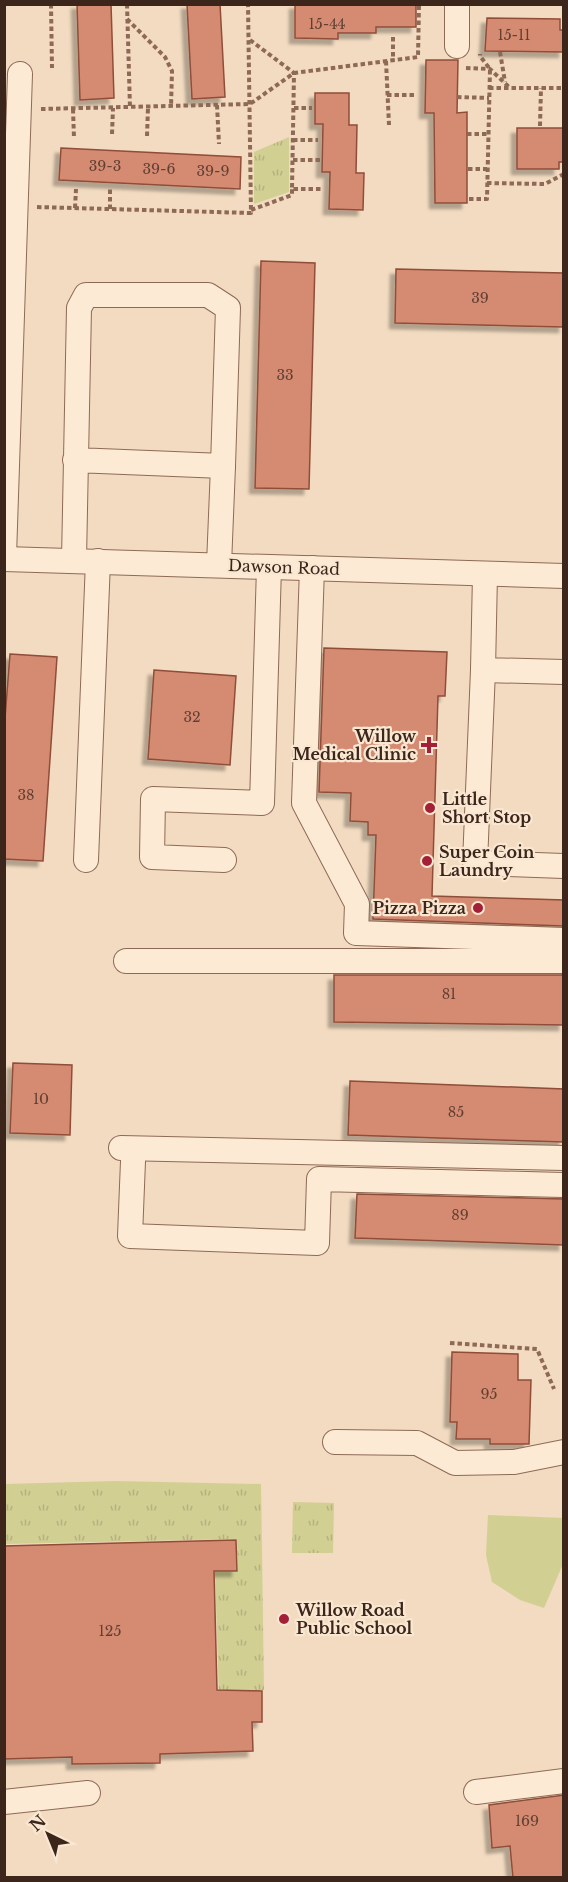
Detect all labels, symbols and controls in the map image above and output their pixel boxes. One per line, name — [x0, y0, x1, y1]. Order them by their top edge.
house number: 15-44 — [308, 15, 346, 33]
house number: 15-11 — [497, 26, 531, 44]
house number: 39-3 — [89, 157, 121, 175]
house number: 39-6 — [142, 160, 176, 178]
house number: 39-9 — [196, 162, 230, 180]
house number: 39 — [471, 289, 489, 307]
house number: 33 — [276, 366, 294, 384]
street label: Dawson Road — [228, 555, 341, 579]
house number: 32 — [183, 708, 201, 726]
place label: Willow Medical Clinic — [293, 726, 417, 764]
marker: Willow Medical Clinic — [420, 736, 438, 754]
house number: 38 — [17, 786, 35, 804]
place label: Little Short Stop — [442, 789, 531, 827]
marker: Little Short Stop — [423, 801, 437, 815]
place label: Super Coin Laundry — [439, 842, 535, 880]
marker: Super Coin Laundry — [420, 854, 434, 868]
place label: Pizza Pizza — [373, 898, 466, 918]
marker: Pizza Pizza — [471, 901, 485, 915]
house number: 81 — [442, 985, 456, 1003]
house number: 10 — [33, 1090, 49, 1108]
house number: 85 — [448, 1103, 464, 1121]
house number: 89 — [451, 1206, 469, 1224]
house number: 95 — [481, 1385, 498, 1403]
place label: Willow Road Public School — [295, 1600, 413, 1638]
marker: Willow Road Public School — [277, 1612, 291, 1626]
house number: 125 — [99, 1622, 121, 1640]
north arrow — [18, 1804, 78, 1864]
text: N — [25, 1811, 50, 1835]
house number: 169 — [515, 1812, 539, 1830]

